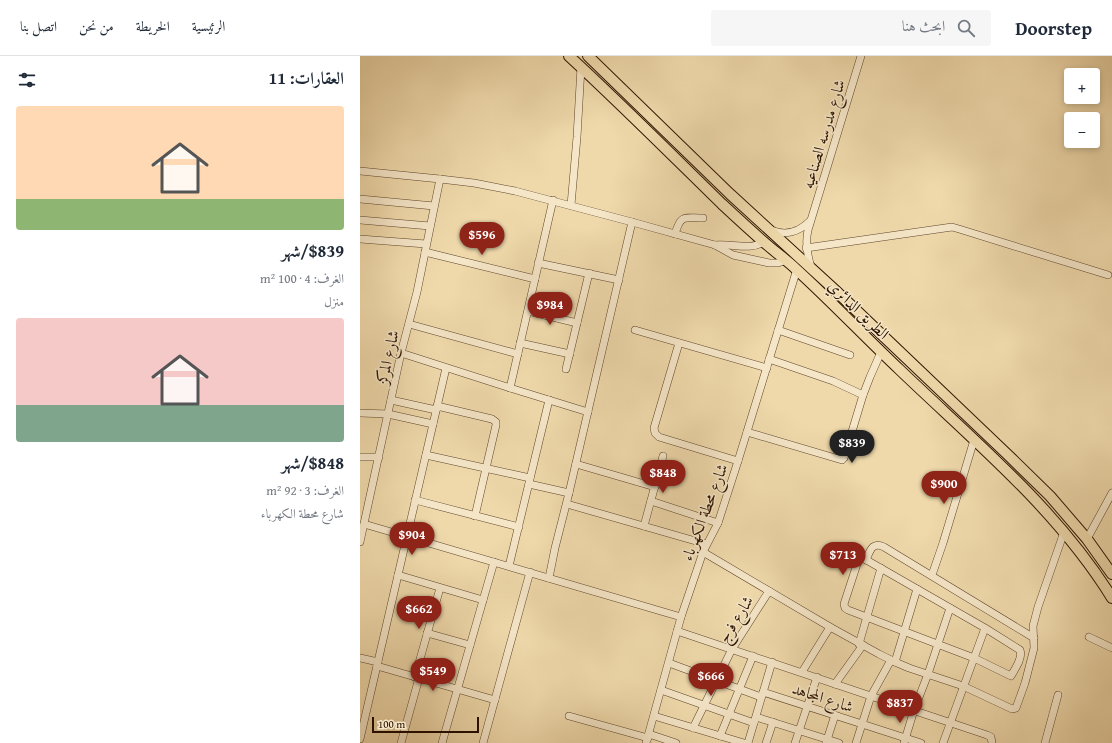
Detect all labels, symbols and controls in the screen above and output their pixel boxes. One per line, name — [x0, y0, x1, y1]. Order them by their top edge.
search box — [711, 10, 991, 46]
text: Doorstep — [1015, 14, 1092, 42]
text: ابحث هنا — [902, 15, 945, 36]
text: اتصل بنا — [20, 16, 57, 36]
text: من نحن — [79, 16, 114, 36]
text: الخريطة — [136, 16, 170, 36]
text: الرئيسية — [192, 16, 225, 36]
icon: search — [955, 17, 977, 39]
text: العقارات: 11 — [268, 65, 344, 90]
map controls — [1064, 68, 1100, 148]
button: + — [1064, 68, 1100, 104]
icon: filters — [16, 69, 38, 91]
street label: شارع مدرسه الصناعيه — [795, 76, 853, 192]
button: − — [1064, 112, 1100, 148]
icon: home — [144, 132, 216, 204]
pin: $596 — [458, 222, 506, 256]
text: $596 — [469, 225, 495, 244]
text: $839/شهر — [281, 238, 344, 263]
text: الغرف: 4 · 100 m² — [260, 269, 344, 288]
street label: الطريق الدائري — [822, 273, 895, 345]
text: منزل — [324, 292, 344, 311]
pin: $984 — [526, 292, 574, 326]
text: $984 — [537, 295, 563, 314]
street label: شارع المركز — [369, 328, 407, 389]
icon: home — [144, 344, 216, 416]
pin: $839 — [828, 430, 876, 464]
text: $839 — [839, 433, 865, 452]
text: $848/شهر — [281, 450, 344, 475]
pin: $848 — [639, 460, 687, 494]
street label: شارع محطة الكهرباء — [674, 460, 735, 565]
text: $848 — [650, 463, 676, 482]
pin: $900 — [920, 471, 968, 505]
text: $900 — [931, 474, 957, 493]
text: الغرف: 3 · 92 m² — [266, 481, 344, 500]
text: شارع محطة الكهرباء — [261, 504, 344, 523]
pin: $904 — [388, 522, 436, 556]
text: $904 — [399, 525, 425, 544]
pin: $713 — [819, 542, 867, 576]
text: $713 — [830, 545, 856, 564]
street label: شارع فرج — [711, 591, 762, 649]
pin: $662 — [395, 596, 443, 630]
text: $662 — [406, 599, 432, 618]
pin: $549 — [409, 658, 457, 692]
text: $549 — [420, 661, 446, 680]
pin: $666 — [687, 663, 735, 697]
text: $666 — [698, 666, 724, 685]
street label: شارع المجاهد — [789, 676, 857, 720]
pin: $837 — [876, 690, 924, 724]
text: $837 — [887, 693, 913, 712]
scale bar — [372, 715, 479, 734]
text: 100 m — [378, 716, 405, 732]

